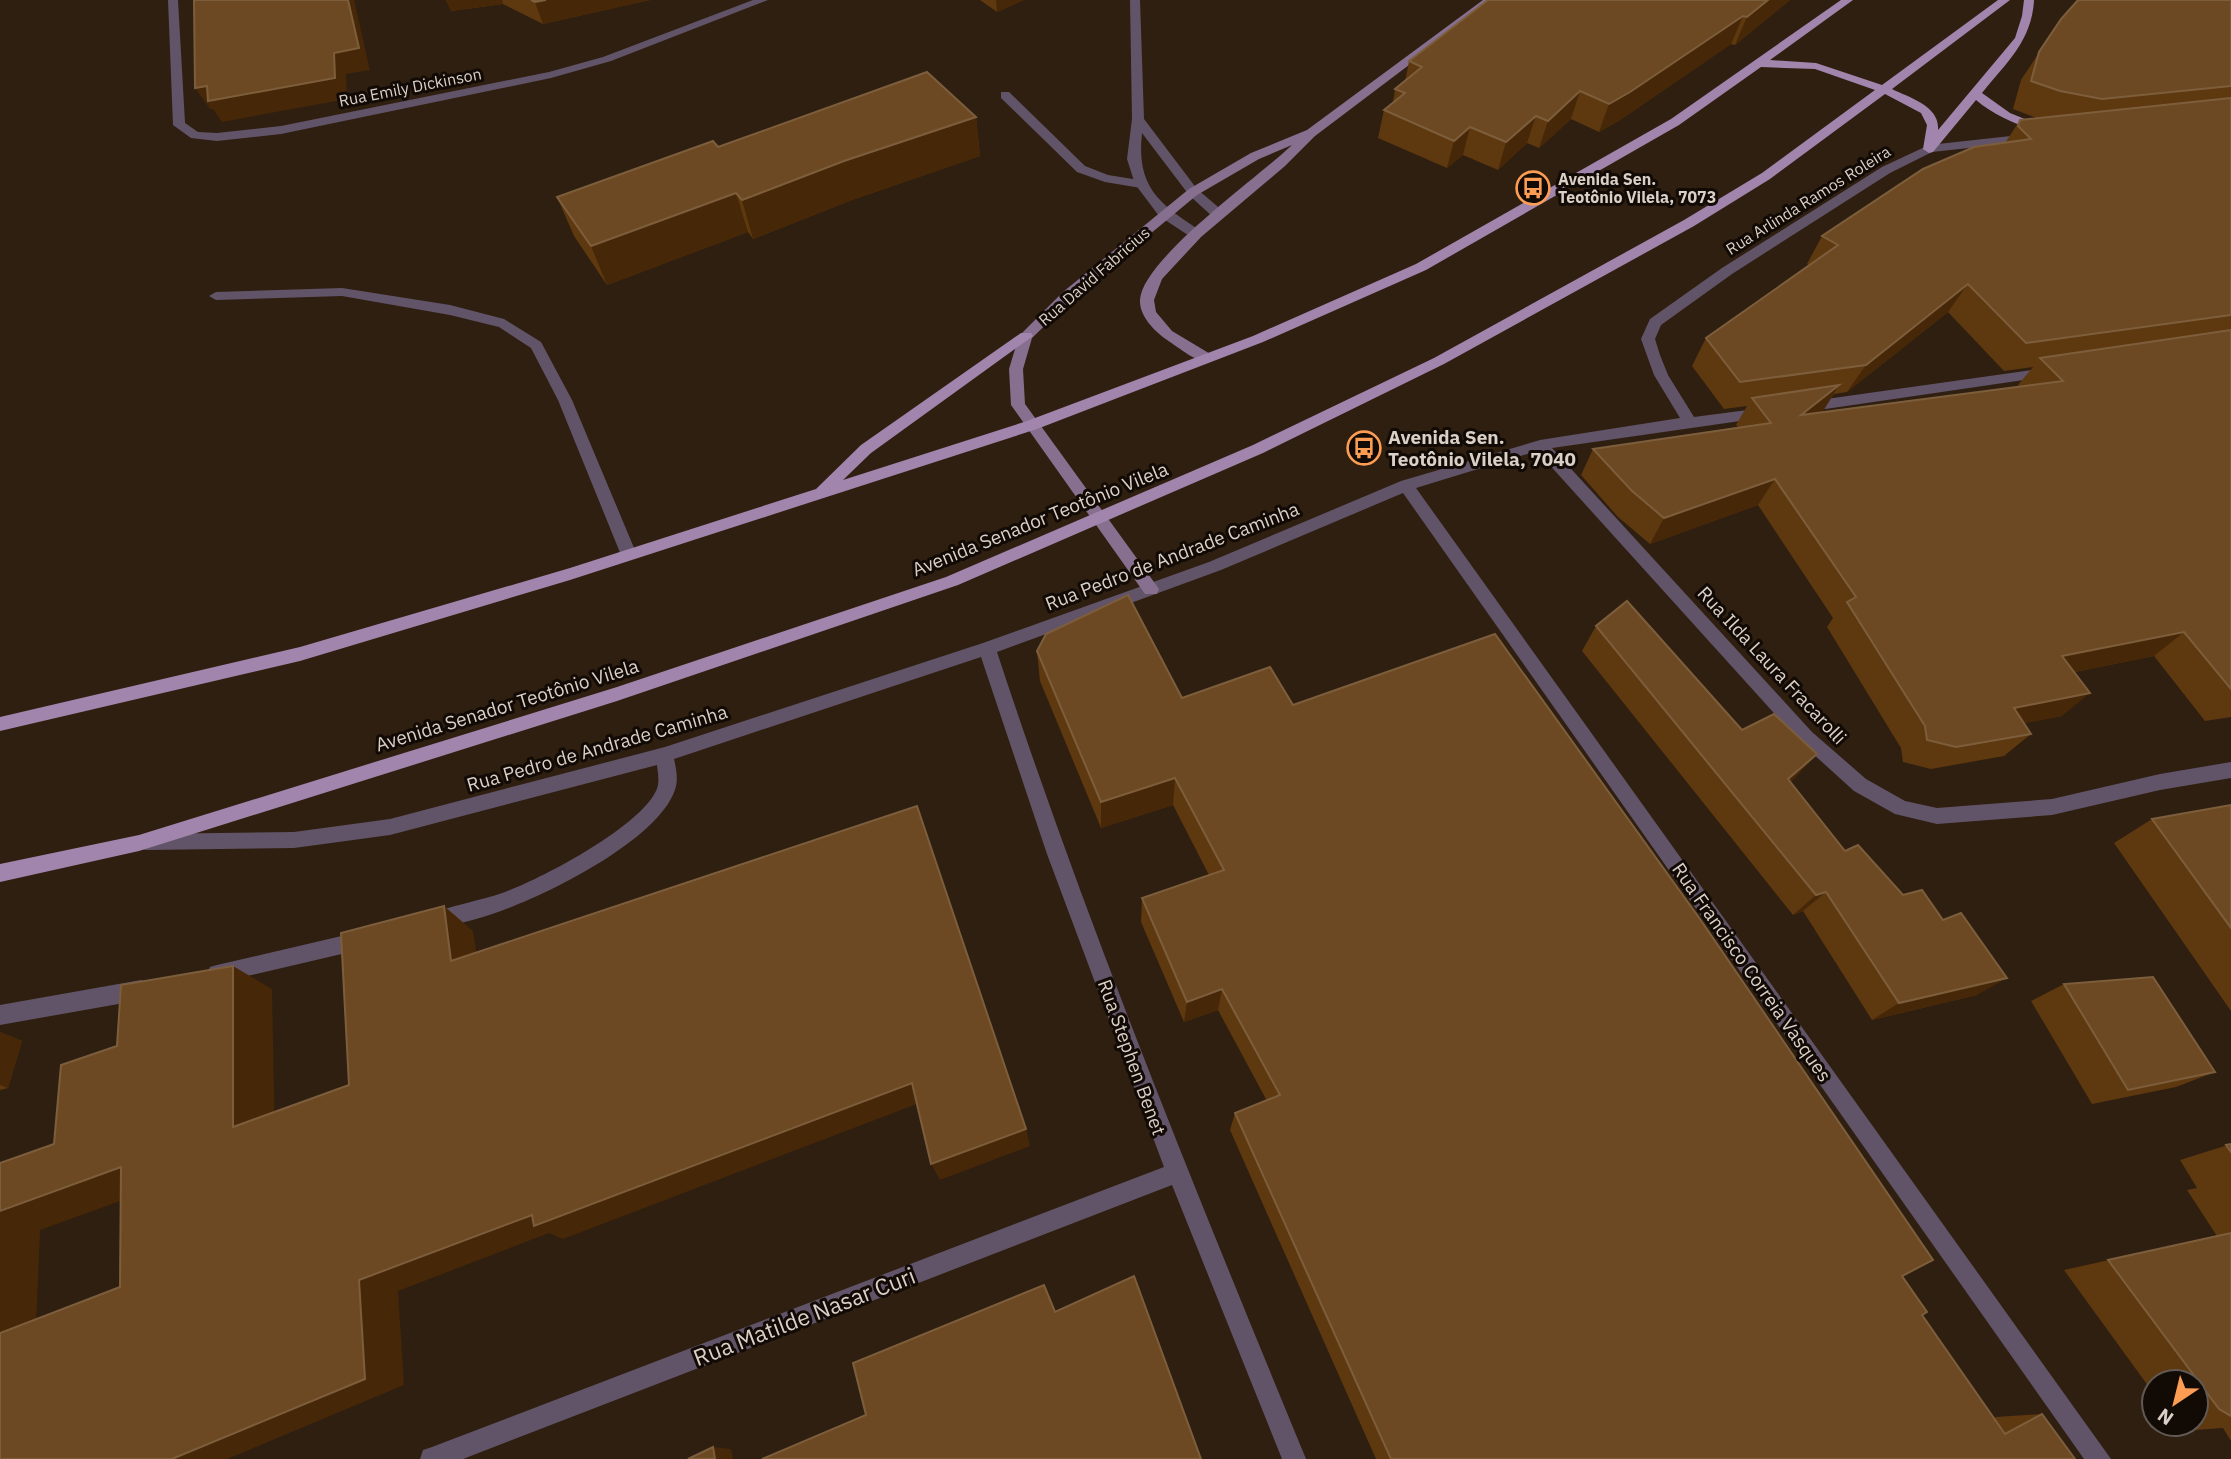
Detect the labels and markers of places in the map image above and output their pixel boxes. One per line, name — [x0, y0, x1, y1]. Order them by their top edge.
bus stop icon: Avenida Sen. Teotônio Vilela, 7073 — [1514, 169, 1552, 207]
place label: Avenida Sen. Teotônio Vilela, 7073 — [1558, 169, 1716, 207]
place label: Avenida Sen. Teotônio Vilela, 7040 — [1388, 425, 1576, 471]
bus stop icon: Avenida Sen. Teotônio Vilela, 7040 — [1345, 429, 1383, 467]

